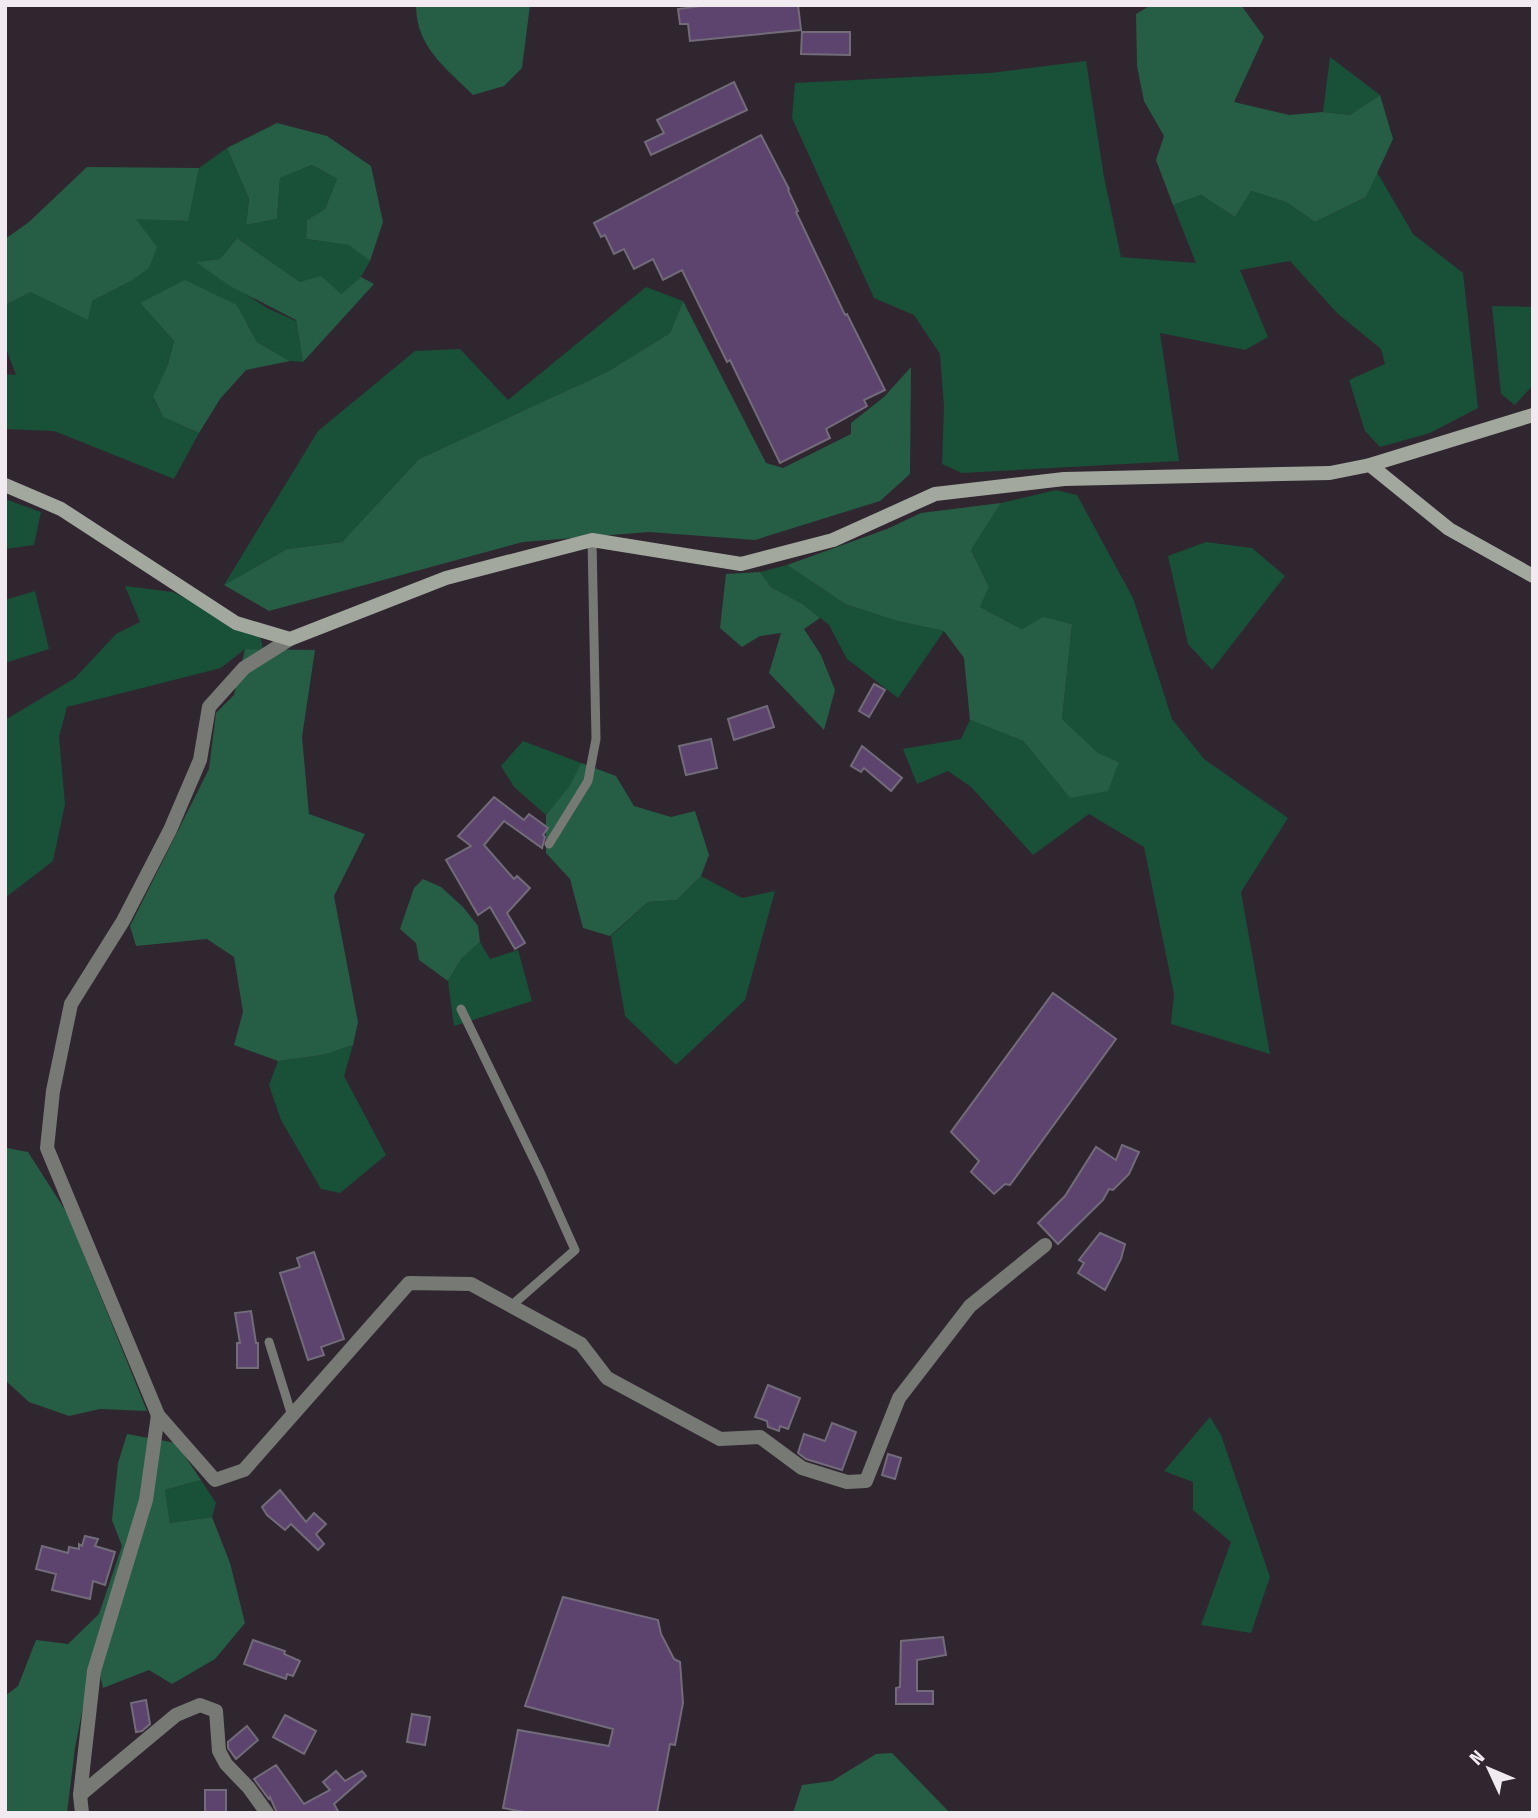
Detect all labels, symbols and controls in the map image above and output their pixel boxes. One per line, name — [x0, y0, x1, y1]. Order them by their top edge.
north arrow — [1454, 1734, 1524, 1804]
text: N — [1465, 1745, 1489, 1770]

